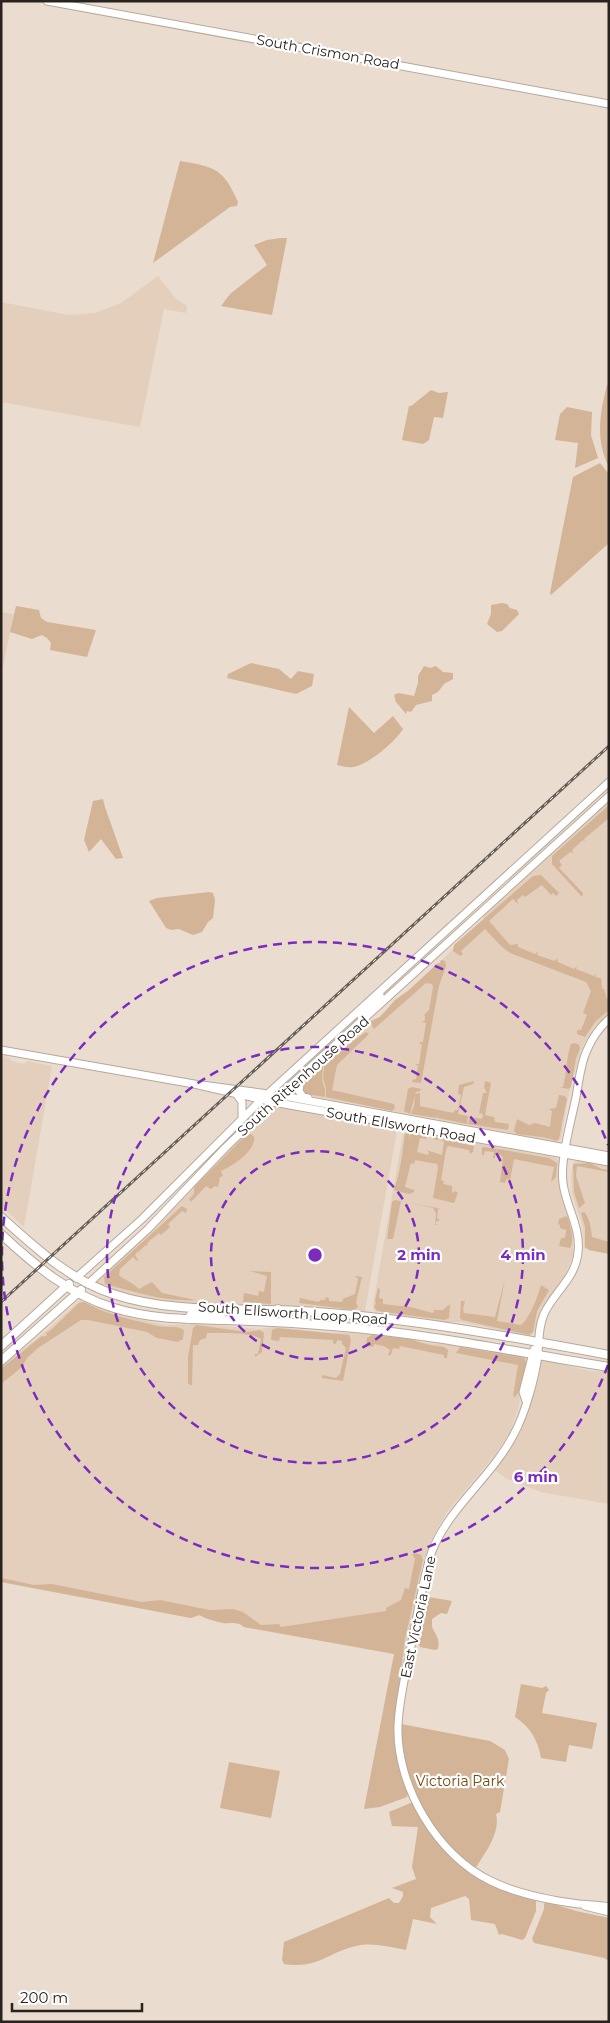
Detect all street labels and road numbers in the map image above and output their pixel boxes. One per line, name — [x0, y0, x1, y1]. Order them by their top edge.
street label: South Crismon Road — [255, 31, 401, 73]
street label: South Rittenhouse Road — [233, 1012, 373, 1140]
street label: South Ellsworth Road — [325, 1103, 477, 1147]
street label: South Ellsworth Loop Road — [198, 1297, 388, 1329]
street label: East Victoria Lane — [396, 1554, 440, 1680]

